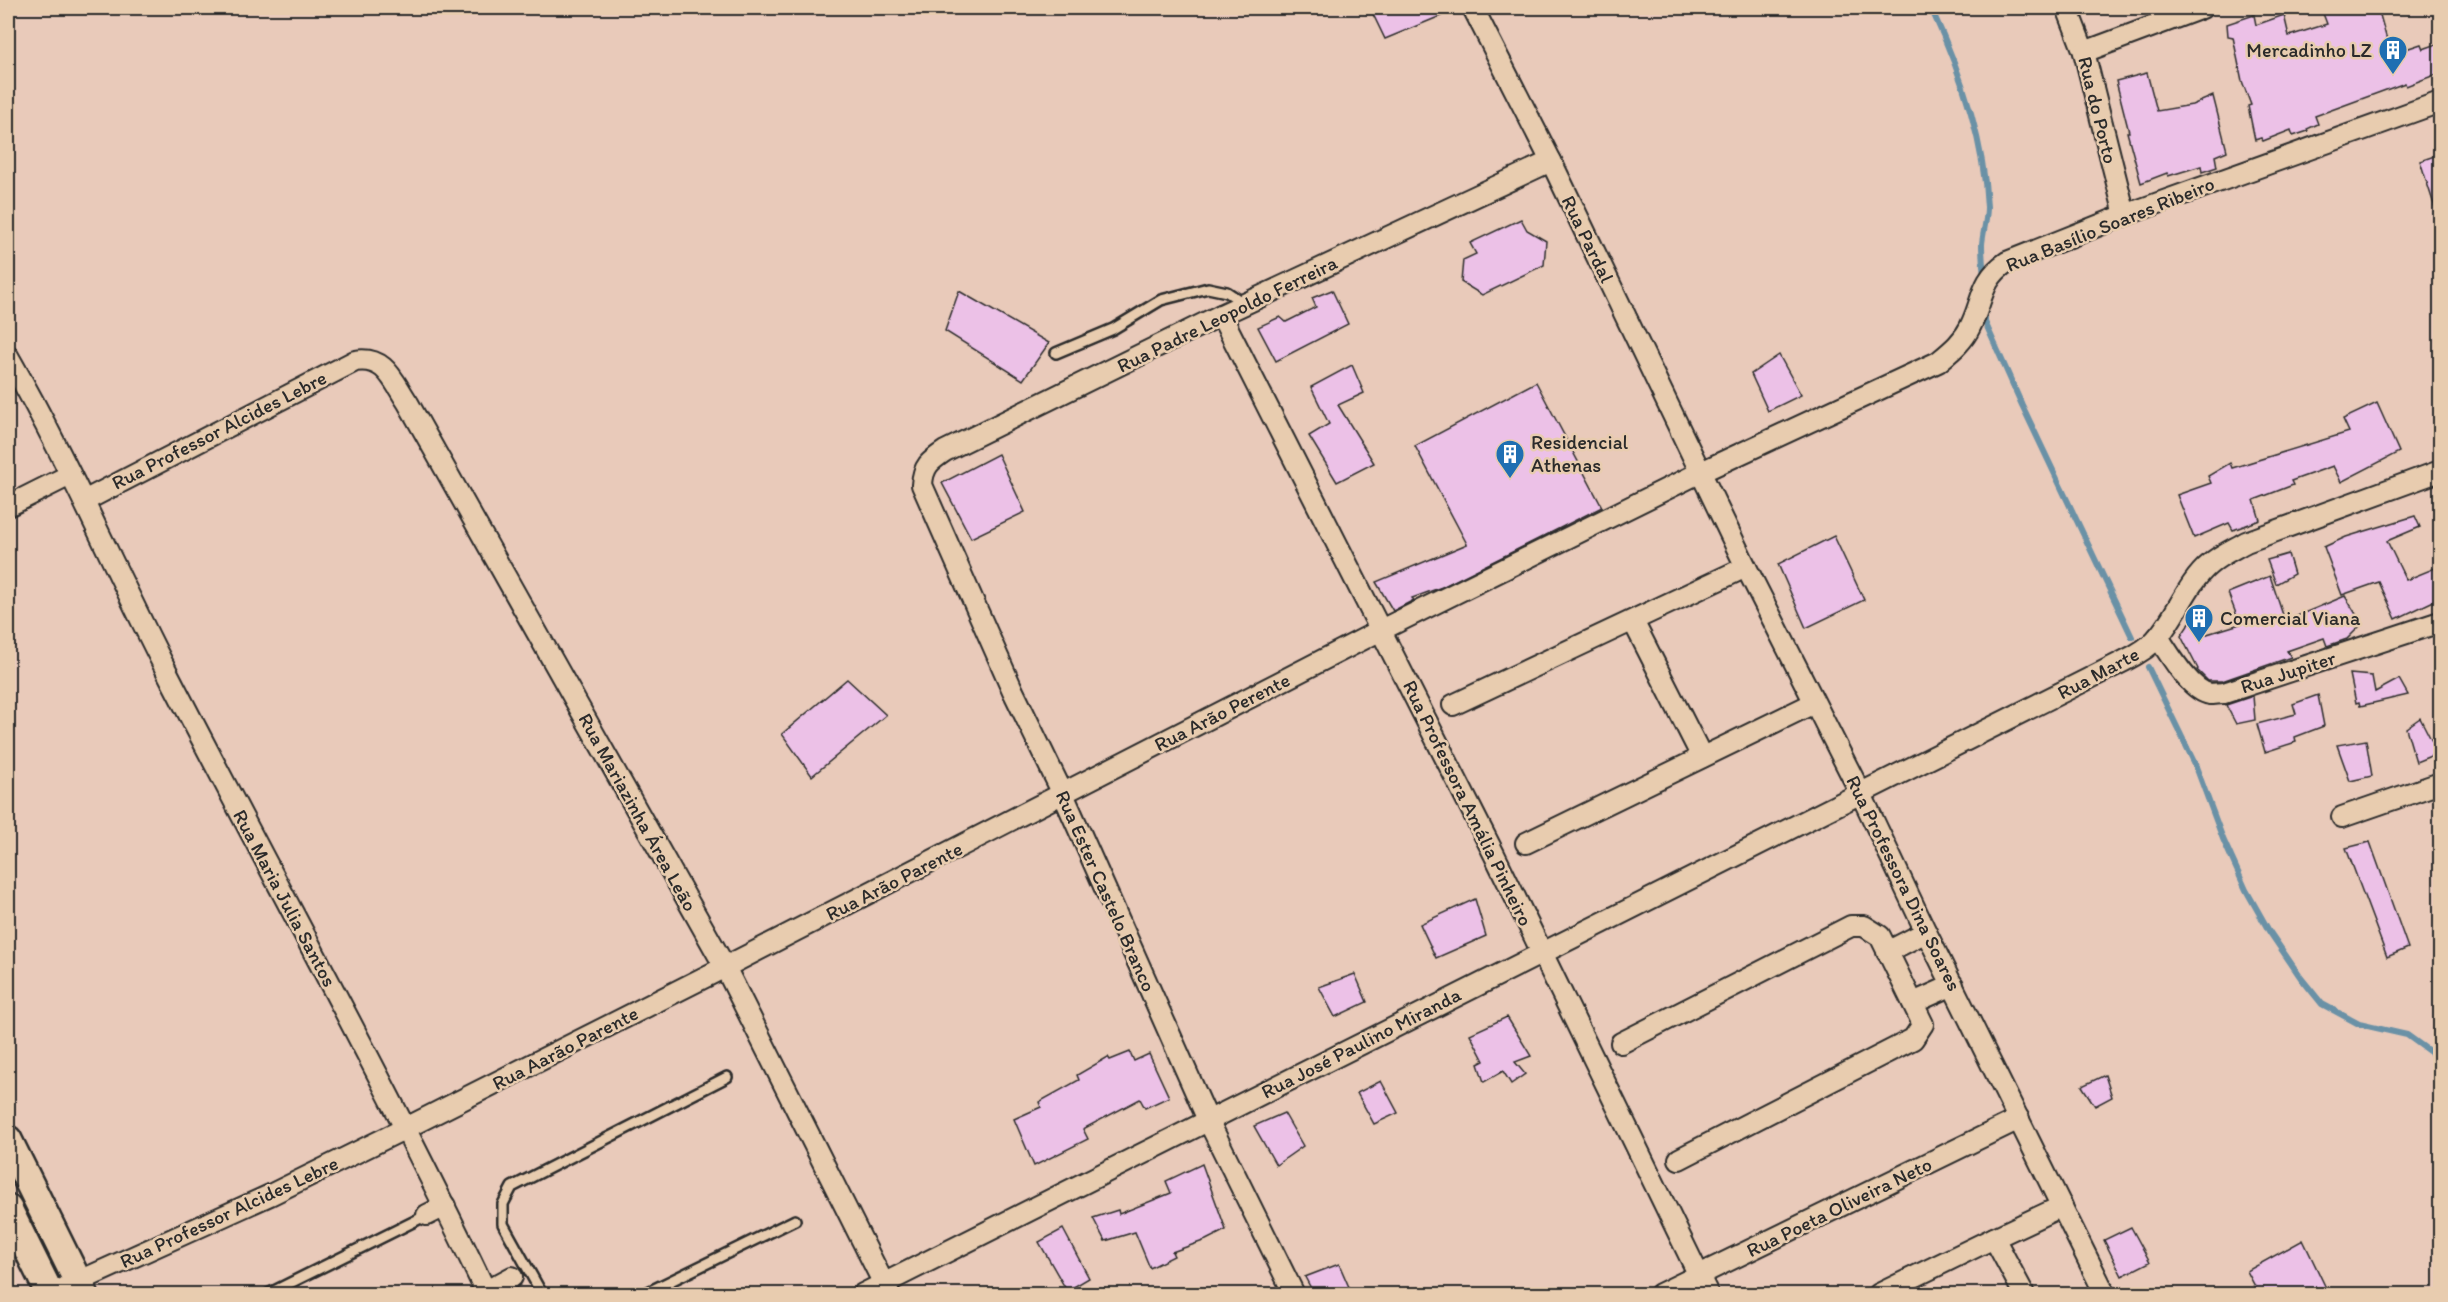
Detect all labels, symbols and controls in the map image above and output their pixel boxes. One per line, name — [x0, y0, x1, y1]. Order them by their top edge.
building icon: Mercadinho LZ — [2377, 34, 2409, 76]
place label: Mercadinho LZ — [2246, 38, 2373, 62]
street label: Rua do Porto — [2073, 54, 2123, 166]
street label: Rua Basílio Soares Ribeiro — [2002, 171, 2218, 277]
street label: Rua Pardal — [1557, 191, 1620, 287]
street label: Rua Padre Leopoldo Ferreira — [1113, 250, 1342, 378]
street label: Rua Professor Alcides Lebre — [108, 365, 330, 495]
place label: Residencial Athenas — [1531, 430, 1629, 477]
building icon: Residencial Athenas — [1494, 438, 1526, 480]
building icon: Comercial Viana — [2183, 602, 2215, 644]
place label: Comercial Viana — [2220, 606, 2361, 630]
street label: Rua Marte — [2053, 642, 2143, 704]
street label: Rua Jupiter — [2237, 645, 2339, 699]
street label: Rua Arão Perente — [1150, 667, 1294, 757]
street label: Rua Professora Amália Pinheiro — [1398, 676, 1538, 930]
street label: Rua Mariazinha Área Leão — [573, 709, 703, 915]
street label: Rua Professora Dina Soares — [1841, 771, 1967, 995]
street label: Rua Ester Castelo Branco — [1051, 787, 1161, 995]
street label: Rua Maria Julia Santos — [228, 805, 342, 991]
street label: Rua Arão Parente — [822, 836, 966, 926]
street label: Rua José Paulino Miranda — [1257, 982, 1465, 1104]
street label: Rua Aarão Parente — [488, 1001, 642, 1095]
street label: Rua Professor Alcides Lebre — [116, 1151, 342, 1273]
street label: Rua Poeta Oliveira Neto — [1742, 1152, 1936, 1262]

